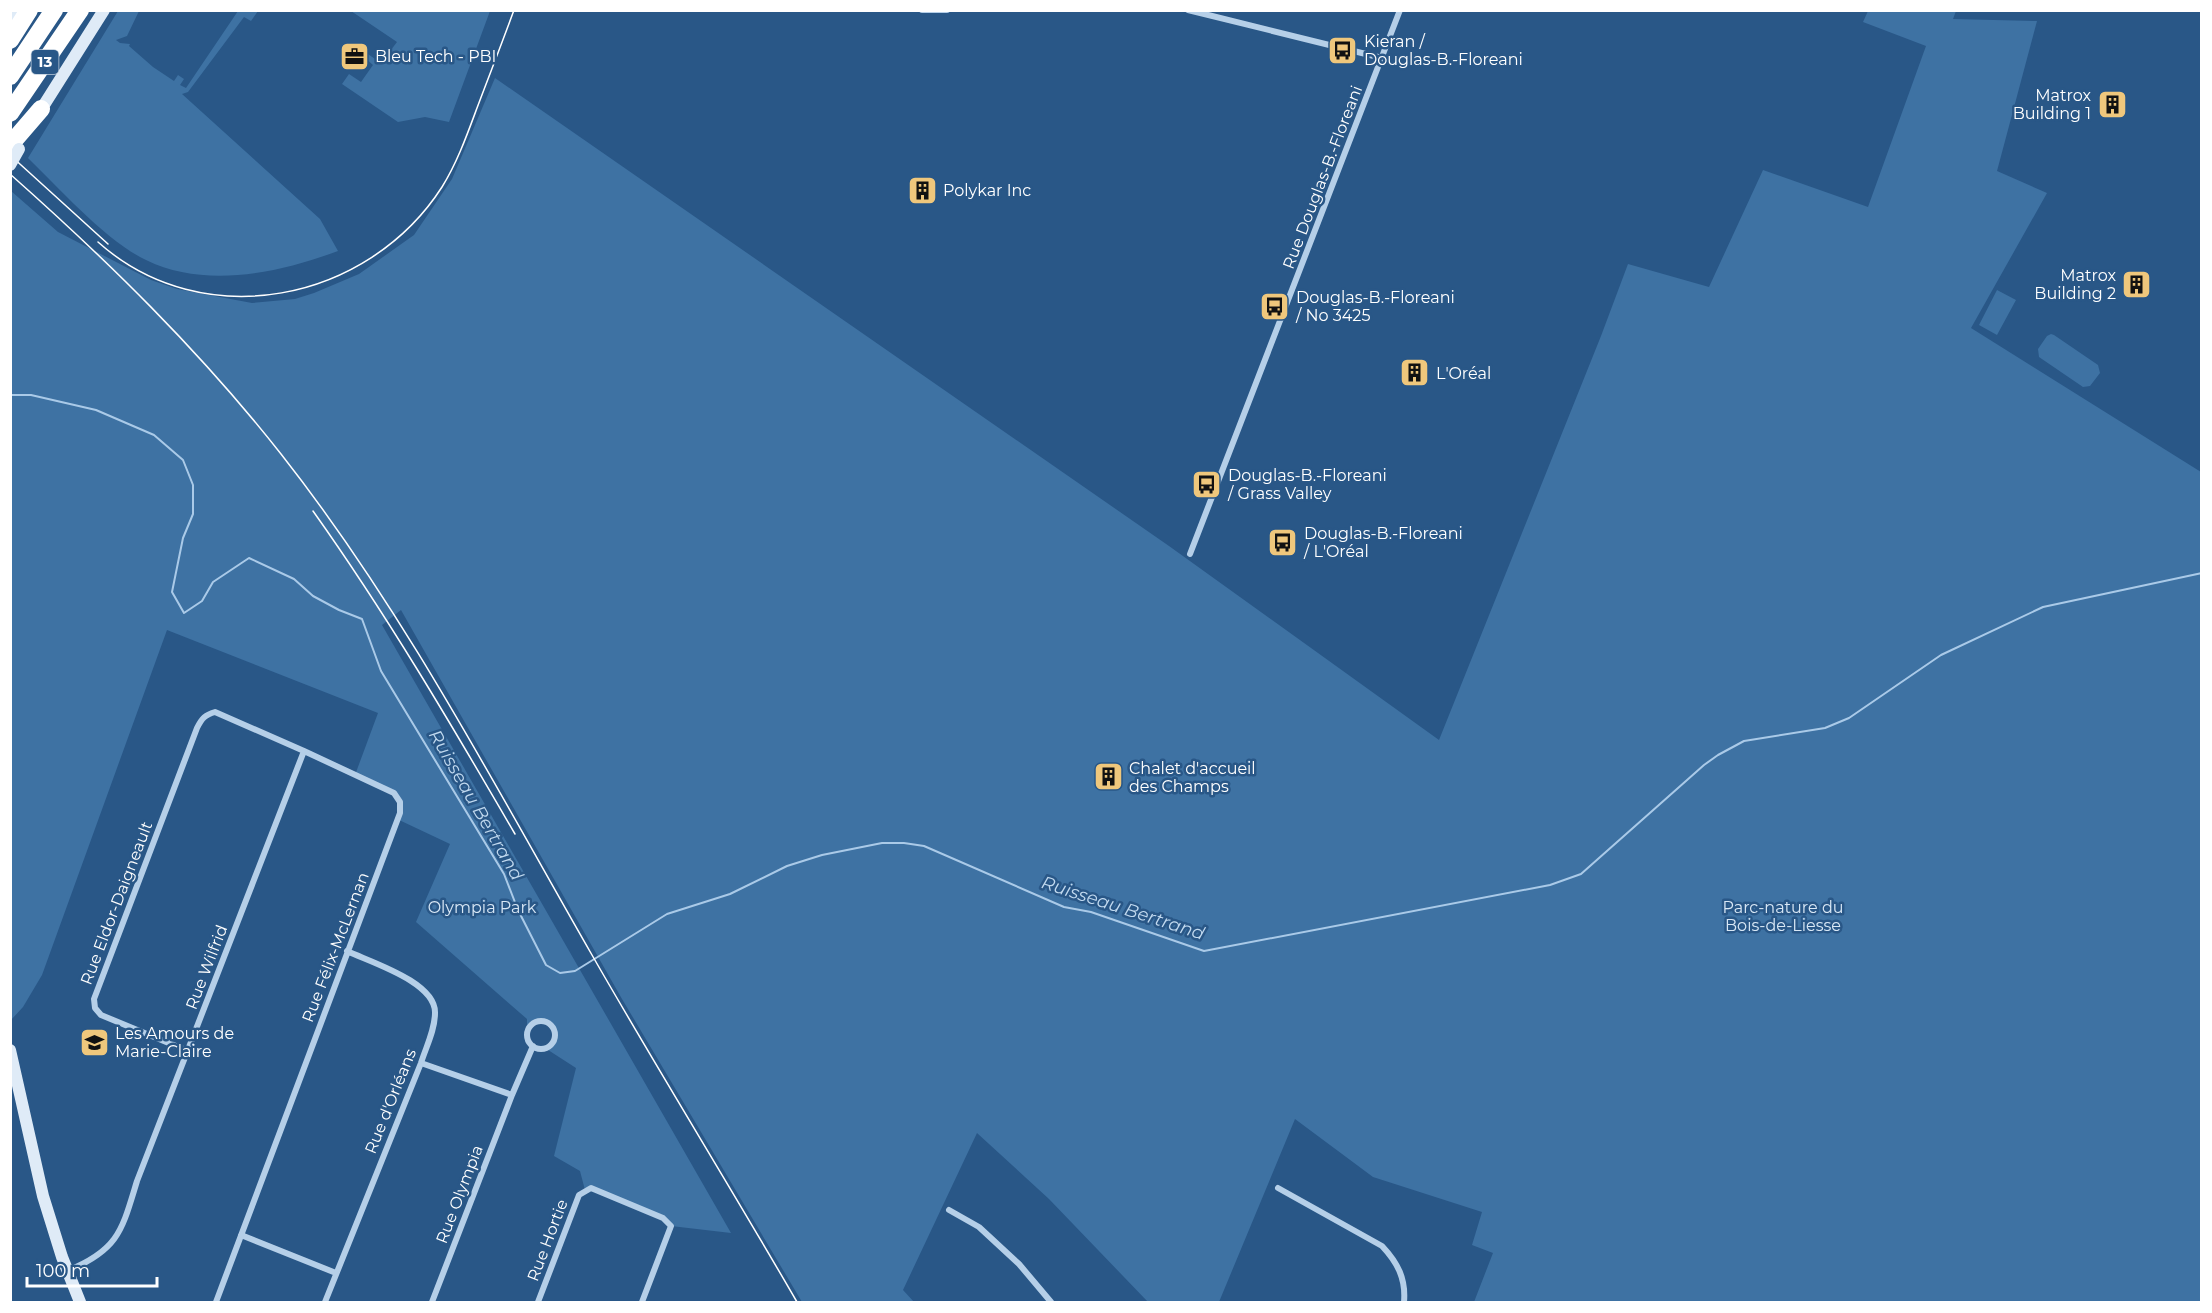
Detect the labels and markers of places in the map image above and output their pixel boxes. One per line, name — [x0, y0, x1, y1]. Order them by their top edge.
place label: Kieran / Douglas-B.-Floreani — [1364, 32, 1523, 69]
bus stop icon: Kieran / Douglas-B.-Floreani — [1327, 34, 1359, 66]
office icon: Bleu Tech - PBI — [338, 40, 370, 72]
place label: Bleu Tech - PBI — [375, 47, 496, 66]
place label: Matrox Building 1 — [2013, 86, 2091, 123]
building icon: Matrox Building 1 — [2096, 88, 2128, 120]
building icon: Polykar Inc — [906, 174, 938, 206]
place label: Polykar Inc — [943, 181, 1031, 200]
place label: Matrox Building 2 — [2034, 266, 2116, 303]
building icon: Matrox Building 2 — [2121, 268, 2153, 300]
place label: Douglas-B.-Floreani / No 3425 — [1295, 288, 1455, 325]
bus stop icon: Douglas-B.-Floreani / No 3425 — [1259, 290, 1291, 322]
building icon: L'Oréal — [1399, 357, 1431, 389]
place label: L'Oréal — [1436, 364, 1491, 383]
place label: Douglas-B.-Floreani / Grass Valley — [1227, 466, 1387, 503]
bus stop icon: Douglas-B.-Floreani / Grass Valley — [1191, 468, 1223, 500]
place label: Douglas-B.-Floreani / L'Oréal — [1303, 524, 1463, 561]
bus stop icon: Douglas-B.-Floreani / L'Oréal — [1267, 526, 1299, 558]
place label: Chalet d'accueil des Champs — [1129, 759, 1256, 796]
building icon: Chalet d'accueil des Champs — [1092, 761, 1124, 793]
place label: Les Amours de Marie-Claire — [115, 1024, 234, 1061]
school or university icon: Les Amours de Marie-Claire — [78, 1026, 110, 1058]

